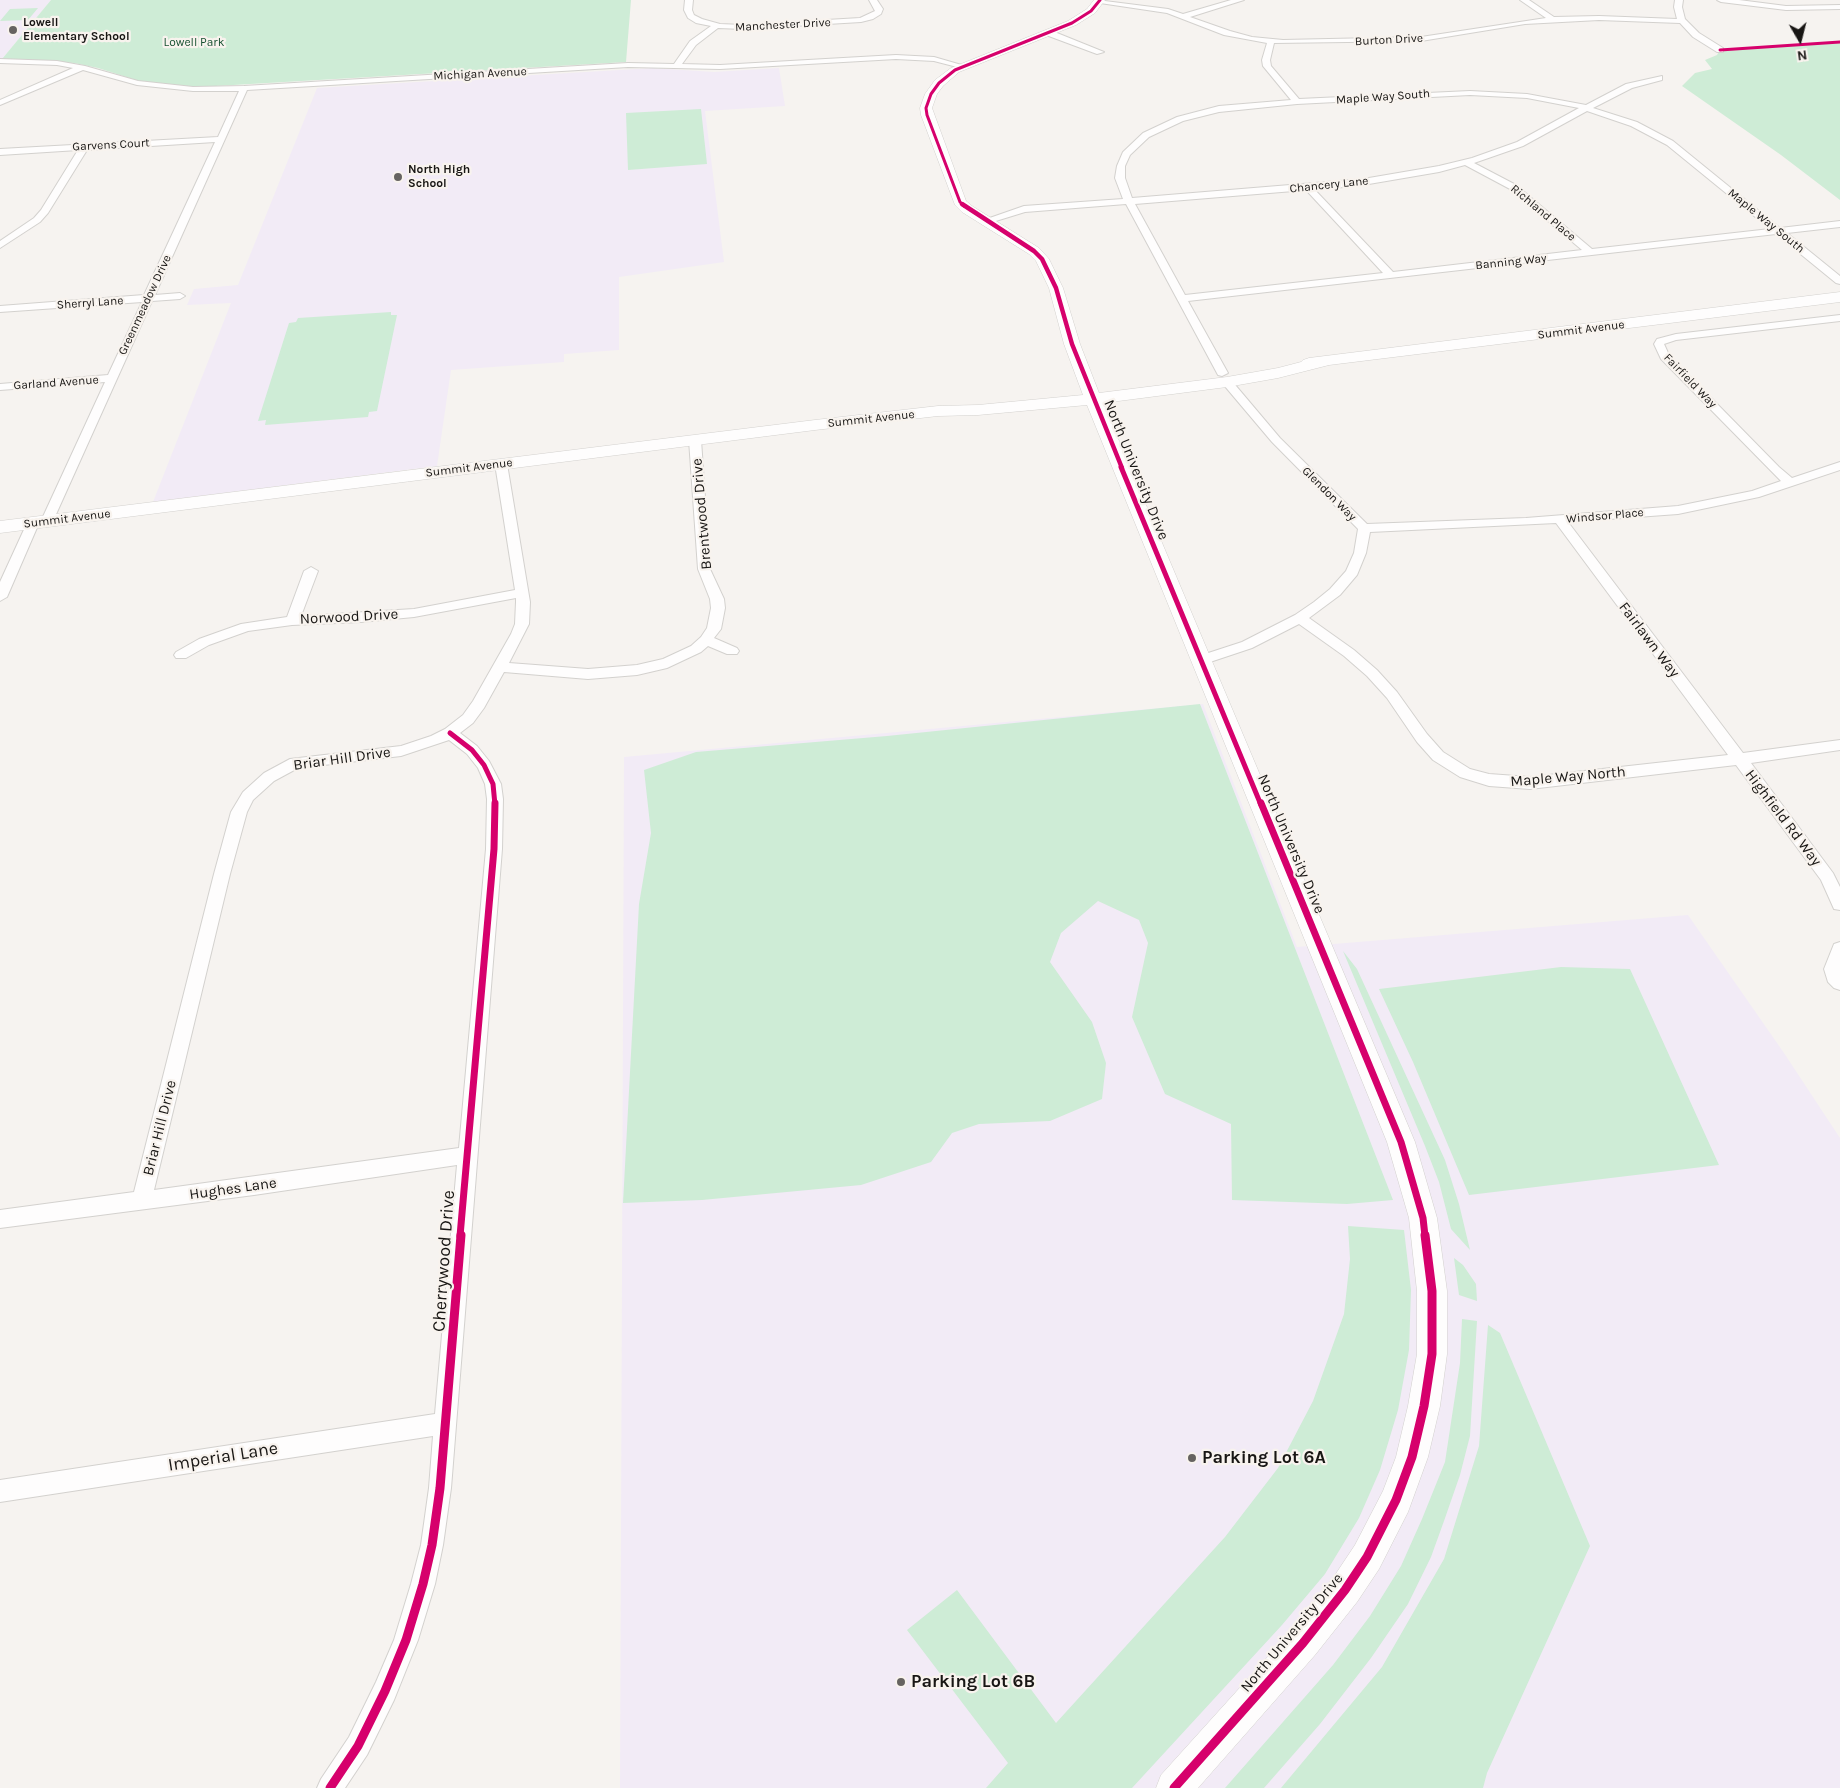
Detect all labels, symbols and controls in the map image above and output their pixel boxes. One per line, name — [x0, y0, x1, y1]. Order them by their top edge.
street label: Manchester Drive — [735, 15, 831, 35]
north arrow — [1775, 15, 1825, 65]
place label: Lowell Elementary School — [23, 16, 130, 44]
marker: Lowell Elementary School — [7, 24, 19, 36]
street label: Burton Drive — [1355, 31, 1423, 49]
park label: Lowell Park — [164, 36, 224, 50]
text: N — [1796, 46, 1808, 64]
street label: Michigan Avenue — [433, 64, 527, 84]
street label: Maple Way South — [1335, 87, 1431, 107]
street label: Garvens Court — [72, 136, 150, 154]
place label: North High School — [408, 163, 470, 191]
marker: North High School — [392, 171, 404, 183]
street label: Chancery Lane — [1289, 174, 1369, 196]
street label: Richland Place — [1508, 182, 1578, 244]
street label: Maple Way South — [1725, 186, 1807, 256]
street label: Banning Way — [1475, 251, 1547, 273]
street label: Greenmeadow Drive — [115, 253, 175, 357]
street label: Sherryl Lane — [56, 293, 124, 313]
street label: Summit Avenue — [1537, 318, 1625, 342]
street label: Fairfield Way — [1660, 351, 1720, 411]
street label: Garland Avenue — [13, 373, 99, 393]
street label: North University Drive — [1100, 397, 1172, 543]
street label: Summit Avenue — [827, 407, 915, 431]
street label: Summit Avenue — [425, 456, 513, 480]
street label: Brentwood Drive — [688, 457, 716, 571]
street label: Glendon Way — [1299, 464, 1359, 524]
street label: Windsor Place — [1566, 505, 1644, 527]
street label: Summit Avenue — [23, 507, 111, 531]
street label: Fairlawn Way — [1615, 599, 1683, 681]
street label: Norwood Drive — [299, 605, 399, 629]
street label: Briar Hill Drive — [292, 743, 392, 775]
street label: Maple Way North — [1510, 763, 1626, 791]
street label: Highfield Rd Way — [1741, 766, 1825, 870]
street label: North University Drive — [1253, 772, 1329, 916]
street label: Briar Hill Drive — [139, 1078, 181, 1178]
street label: Hughes Lane — [188, 1174, 278, 1204]
street label: Cherrywood Drive — [428, 1189, 460, 1333]
street label: Imperial Lane — [166, 1438, 280, 1476]
place label: Parking Lot 6A — [1202, 1447, 1326, 1469]
marker: Parking Lot 6A — [1186, 1452, 1198, 1464]
street label: North University Drive — [1237, 1570, 1347, 1696]
place label: Parking Lot 6B — [911, 1671, 1035, 1693]
marker: Parking Lot 6B — [895, 1676, 907, 1688]

